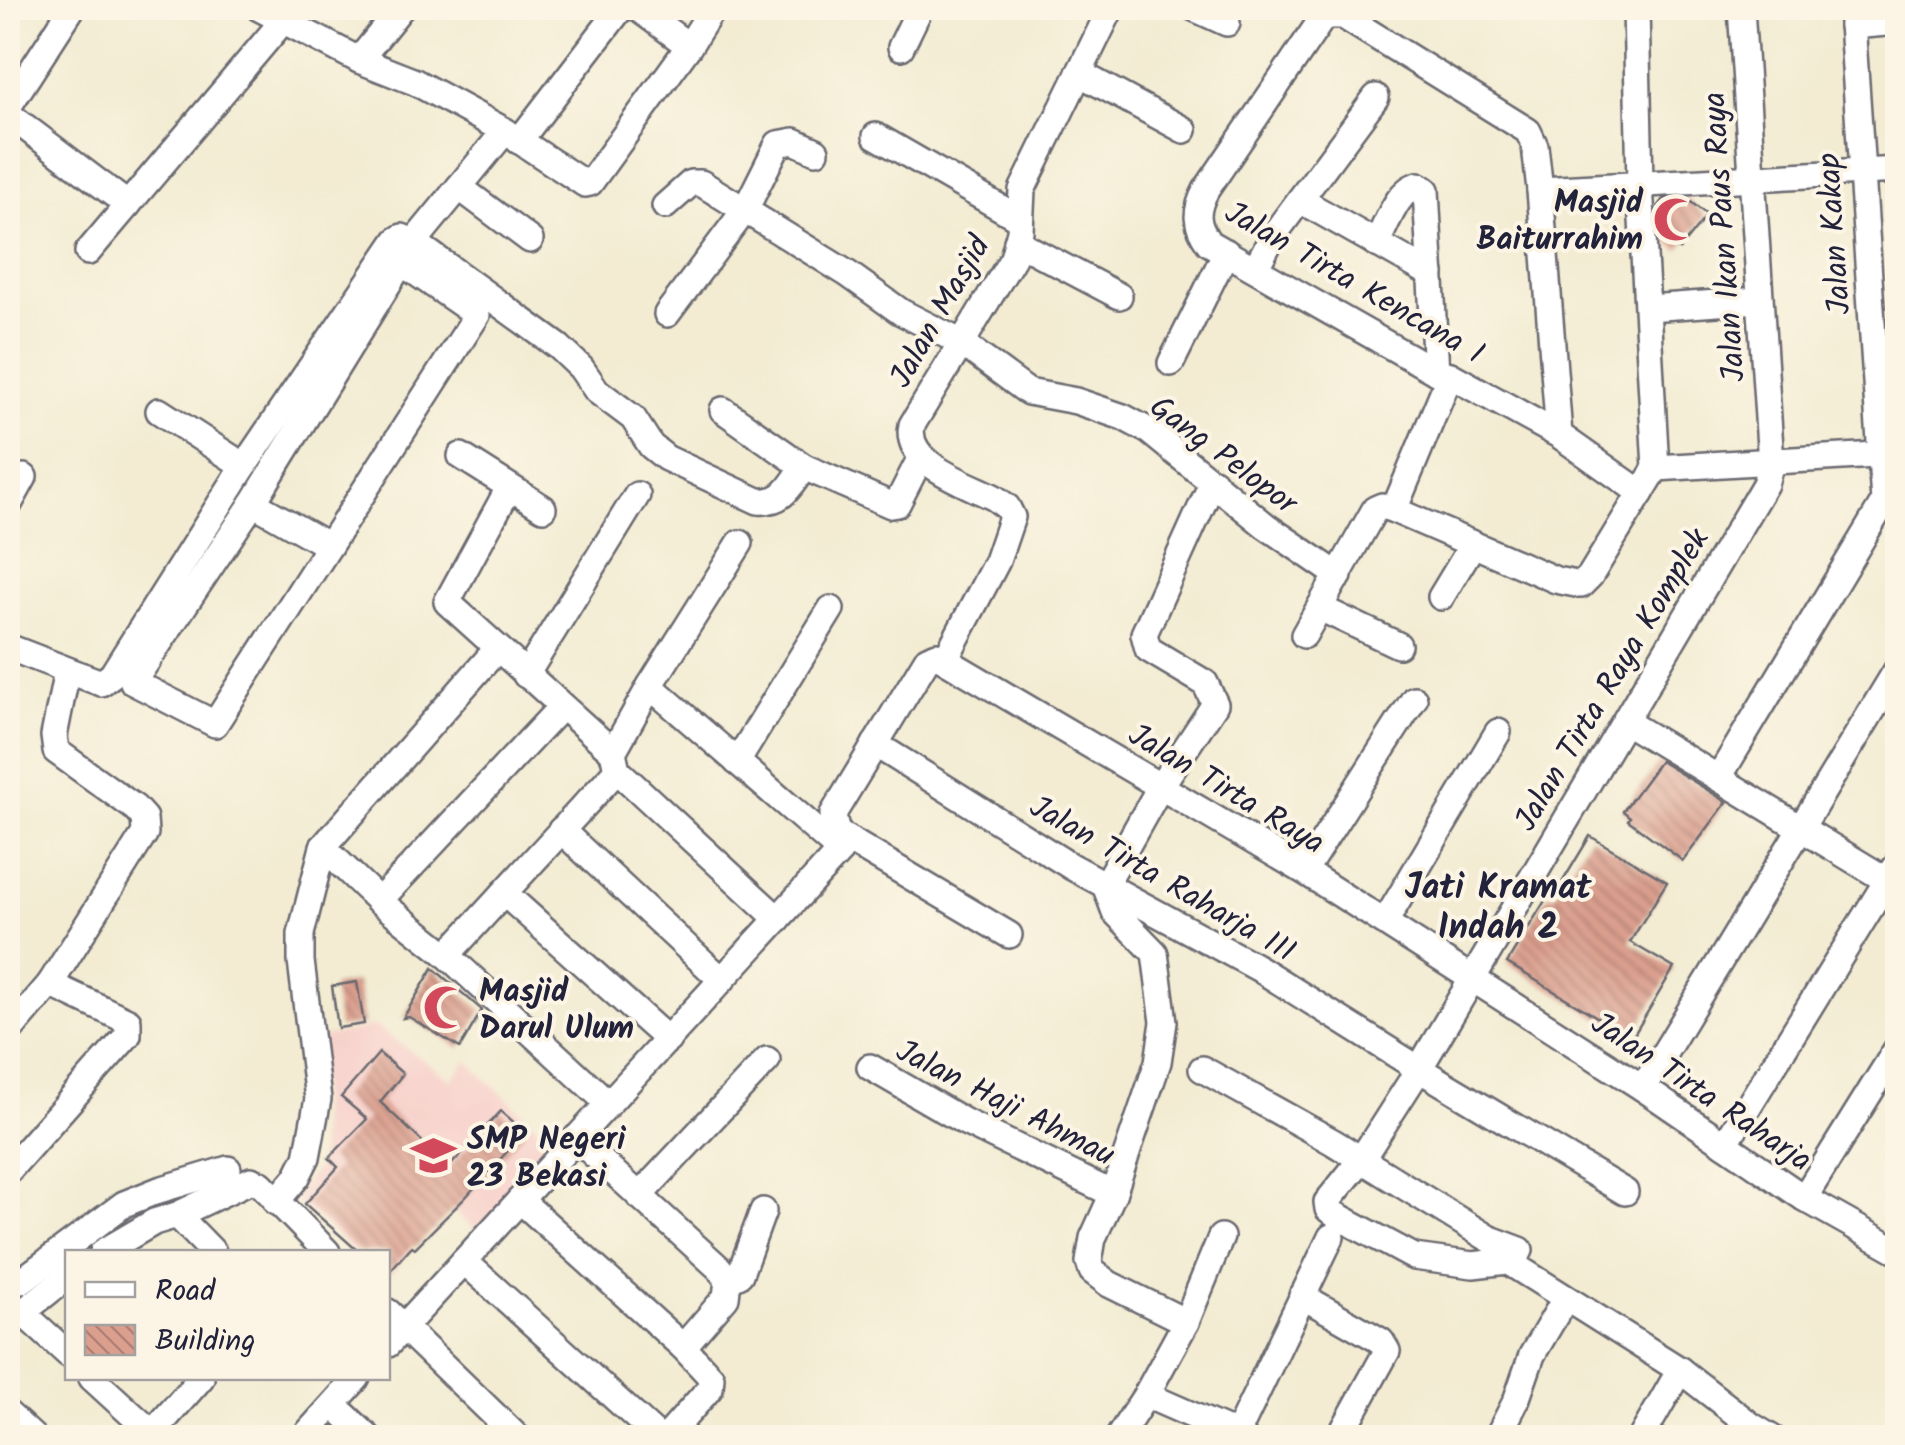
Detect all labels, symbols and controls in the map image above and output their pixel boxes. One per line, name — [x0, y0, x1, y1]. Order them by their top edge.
street label: Jalan Ikan Paus Raya — [1690, 90, 1761, 384]
street label: Jalan Kakap — [1804, 151, 1867, 316]
place label: Masjid Baiturrahim — [1476, 178, 1644, 266]
street label: Jalan Tirta Kencana I — [1214, 189, 1493, 379]
mosque icon: Masjid Baiturrahim — [1652, 195, 1700, 243]
street label: Jalan Masjid — [877, 226, 1006, 398]
street label: Gang Pelopor — [1138, 383, 1309, 530]
street label: Jalan Tirta Raya Komplek — [1502, 518, 1725, 842]
street label: Jalan Tirta Raya — [1117, 711, 1334, 869]
street label: Jalan Tirta Raharja III — [1019, 783, 1305, 977]
district label: Jati Kramat Indah 2 — [1404, 861, 1593, 957]
place label: Masjid Darul Ulum — [479, 967, 634, 1055]
mosque icon: Masjid Darul Ulum — [422, 984, 470, 1032]
street label: Jalan Tirta Raharja — [1579, 1000, 1822, 1186]
street label: Jalan Haji Ahmau — [886, 1027, 1123, 1181]
place label: SMP Negeri 23 Bekasi — [467, 1115, 626, 1203]
school or university icon: SMP Negeri 23 Bekasi — [410, 1132, 458, 1180]
legend — [65, 1250, 390, 1380]
text: Road — [155, 1268, 216, 1316]
text: Building — [155, 1318, 255, 1366]

